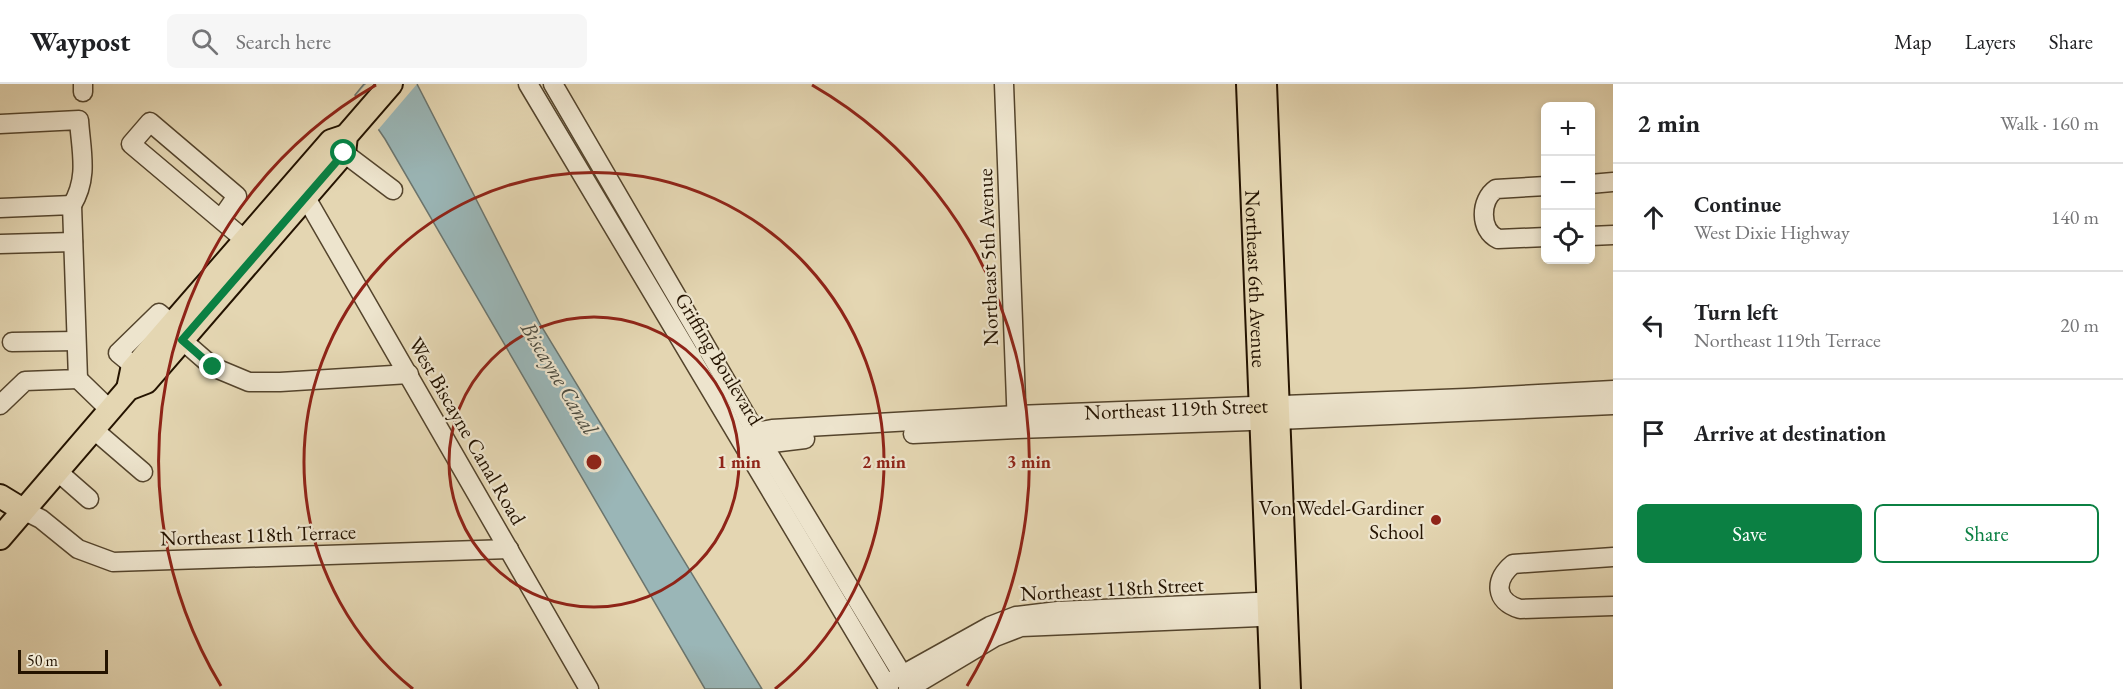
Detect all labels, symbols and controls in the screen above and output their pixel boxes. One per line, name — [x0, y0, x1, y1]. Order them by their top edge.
search box — [167, 14, 587, 68]
text: Waypost — [30, 23, 131, 59]
icon: search — [188, 25, 221, 58]
text: Search here — [236, 27, 331, 56]
text: Map — [1894, 28, 1932, 55]
text: Layers — [1965, 28, 2016, 55]
text: Share — [2049, 28, 2093, 55]
map controls — [1541, 102, 1595, 264]
button: + — [1541, 102, 1595, 156]
text: 2 min — [1637, 106, 1700, 140]
text: Walk · 160 m — [2000, 110, 2099, 136]
route start — [330, 139, 356, 165]
button: − — [1541, 156, 1595, 210]
street label: Northeast 5th Avenue — [971, 168, 1004, 346]
street label: Northeast 6th Avenue — [1239, 189, 1273, 368]
text: Continue — [1694, 190, 1781, 219]
icon: ahead — [1637, 201, 1670, 234]
text: 140 m — [2051, 204, 2099, 230]
button: locate — [1541, 210, 1595, 264]
text: West Dixie Highway — [1694, 219, 1850, 245]
street label: Griffing Boulevard — [669, 287, 770, 430]
text: Turn left — [1694, 298, 1778, 327]
icon: left — [1637, 309, 1670, 342]
text: 20 m — [2060, 312, 2099, 338]
water label: Biscayne Canal — [514, 315, 605, 441]
text: Northeast 119th Terrace — [1694, 327, 1881, 353]
street label: West Biscayne Canal Road — [403, 332, 532, 530]
route end — [199, 353, 225, 379]
street label: Northeast 119th Street — [1084, 391, 1269, 425]
icon: arrive — [1637, 417, 1670, 450]
text: Arrive at destination — [1694, 419, 1886, 448]
text: 1 min — [717, 450, 761, 473]
text: 2 min — [862, 450, 906, 473]
text: 3 min — [1007, 450, 1051, 473]
centre of rings — [584, 452, 604, 472]
place label: Von Wedel-Gardiner School — [1259, 494, 1424, 545]
button: Save — [1637, 504, 1862, 563]
button: Share — [1874, 504, 2099, 563]
marker: Von Wedel-Gardiner School — [1429, 513, 1443, 527]
street label: Northeast 118th Terrace — [159, 518, 357, 551]
street label: Northeast 118th Street — [1020, 570, 1205, 607]
scale bar — [18, 647, 108, 674]
text: 50 m — [27, 650, 58, 671]

